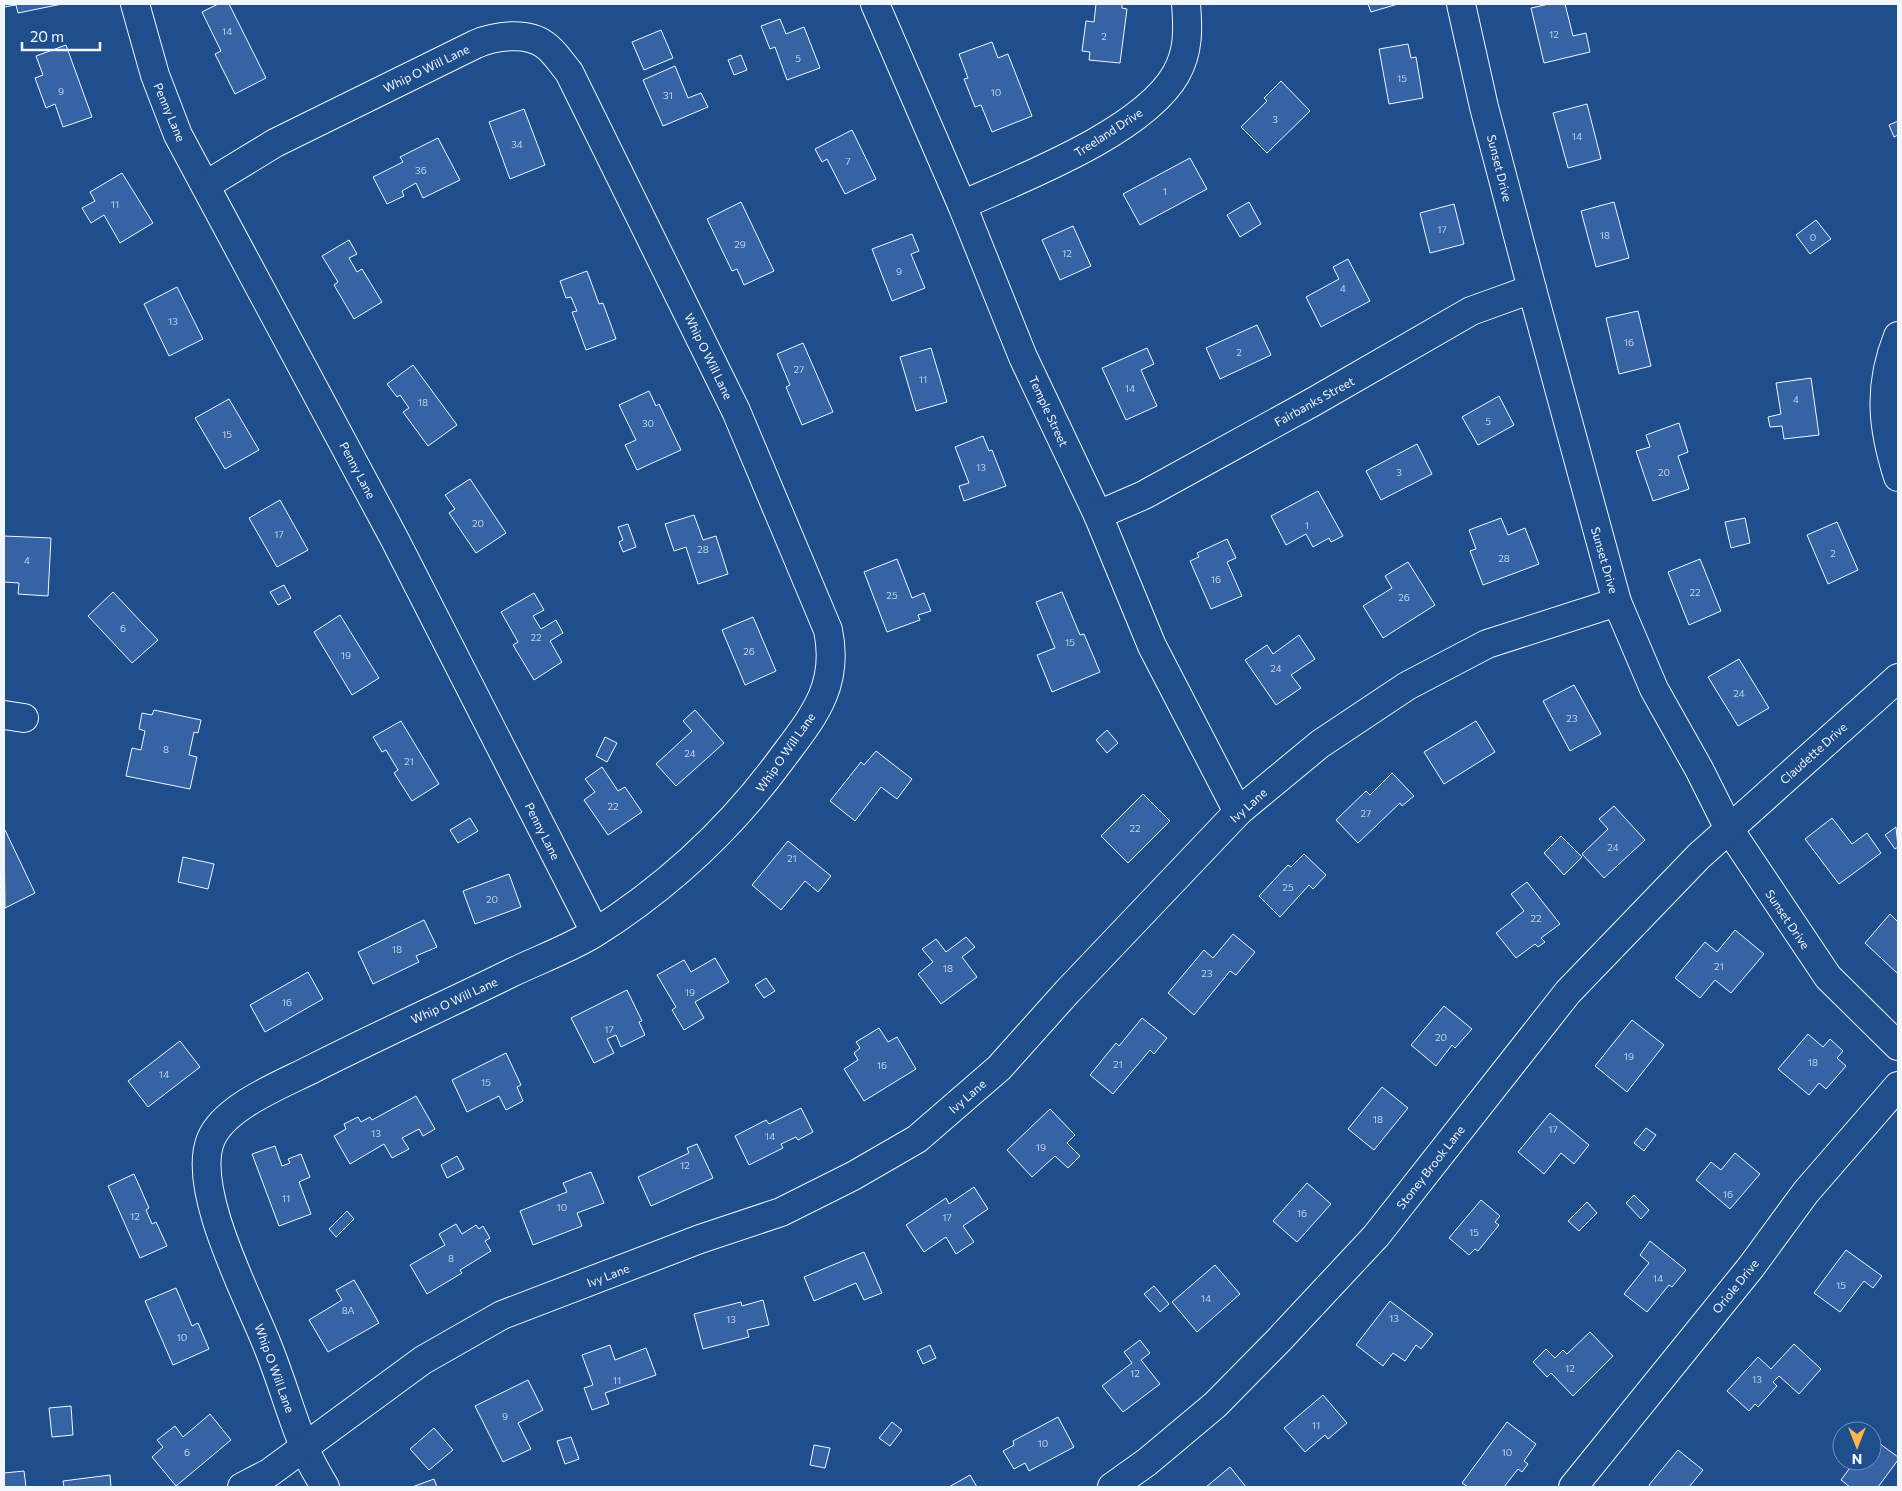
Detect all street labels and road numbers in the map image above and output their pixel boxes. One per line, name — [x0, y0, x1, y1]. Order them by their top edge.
street label: Whip O Will Lane — [381, 41, 471, 95]
street label: Penny Lane — [151, 81, 189, 143]
street label: Treeland Drive — [1071, 105, 1145, 159]
street label: Sunset Drive — [1485, 133, 1515, 203]
street label: Whip O Will Lane — [682, 311, 736, 401]
street label: Temple Street — [1027, 373, 1071, 449]
street label: Fairbanks Street — [1272, 373, 1356, 429]
street label: Penny Lane — [337, 439, 379, 501]
street label: Sunset Drive — [1589, 525, 1621, 595]
street label: Whip O Will Lane — [752, 710, 818, 794]
street label: Claudette Drive — [1777, 719, 1849, 787]
street label: Ivy Lane — [1227, 785, 1269, 825]
street label: Penny Lane — [523, 800, 563, 862]
street label: Sunset Drive — [1763, 887, 1813, 951]
street label: Whip O Will Lane — [409, 974, 499, 1026]
street label: Ivy Lane — [946, 1076, 988, 1116]
street label: Stoney Brook Lane — [1393, 1122, 1467, 1212]
street label: Oriole Drive — [1709, 1256, 1761, 1316]
street label: Ivy Lane — [585, 1261, 631, 1289]
street label: Whip O Will Lane — [252, 1322, 298, 1414]

